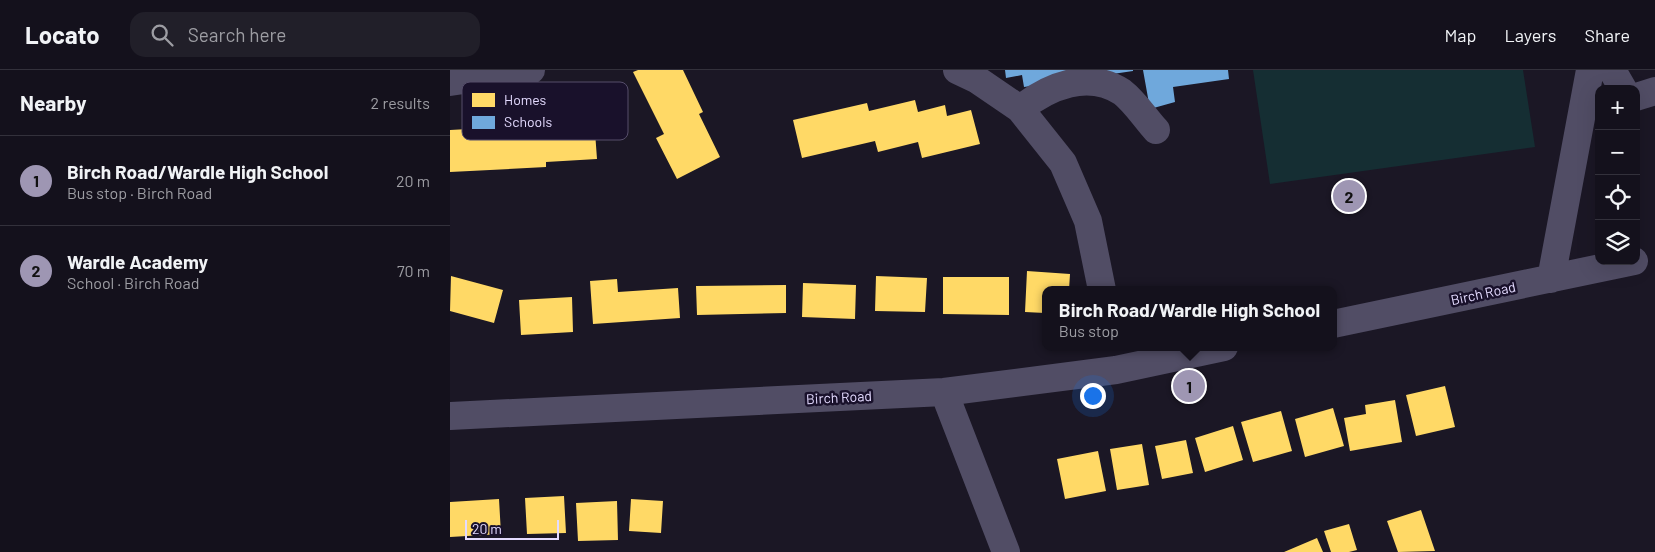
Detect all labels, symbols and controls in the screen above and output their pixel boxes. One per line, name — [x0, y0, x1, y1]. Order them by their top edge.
search box — [130, 12, 480, 57]
text: Locato — [25, 20, 100, 49]
icon: search — [148, 21, 176, 49]
text: Search here — [188, 23, 286, 46]
text: Map — [1444, 24, 1476, 46]
text: Layers — [1504, 24, 1557, 46]
text: Share — [1585, 24, 1630, 46]
legend — [462, 82, 628, 140]
map controls — [1595, 85, 1640, 265]
button: + — [1595, 85, 1640, 130]
text: Nearby — [20, 90, 86, 115]
text: Homes — [504, 91, 547, 108]
text: 2 results — [371, 93, 430, 112]
text: Schools — [504, 113, 552, 130]
button: − — [1595, 130, 1640, 175]
text: Birch Road/Wardle High School — [67, 160, 328, 183]
text: 1 — [33, 171, 39, 190]
text: 20 m — [396, 171, 430, 190]
button: locate — [1595, 175, 1640, 220]
pin: 2 — [1333, 177, 1365, 215]
text: Bus stop · Birch Road — [67, 183, 212, 202]
button: layers — [1595, 220, 1640, 265]
text: Wardle Academy — [67, 250, 208, 273]
text: 2 — [32, 261, 40, 280]
text: 70 m — [397, 261, 430, 280]
text: School · Birch Road — [67, 273, 199, 292]
street label: Birch Road — [1449, 278, 1517, 308]
popup — [1042, 286, 1337, 351]
text: Birch Road/Wardle High School — [1059, 298, 1320, 321]
text: Bus stop — [1059, 321, 1119, 340]
pin: 1 — [1173, 367, 1205, 405]
your location — [1080, 383, 1106, 409]
street label: Birch Road — [806, 387, 872, 407]
scale bar — [465, 517, 559, 540]
text: 20 m — [472, 520, 502, 537]

